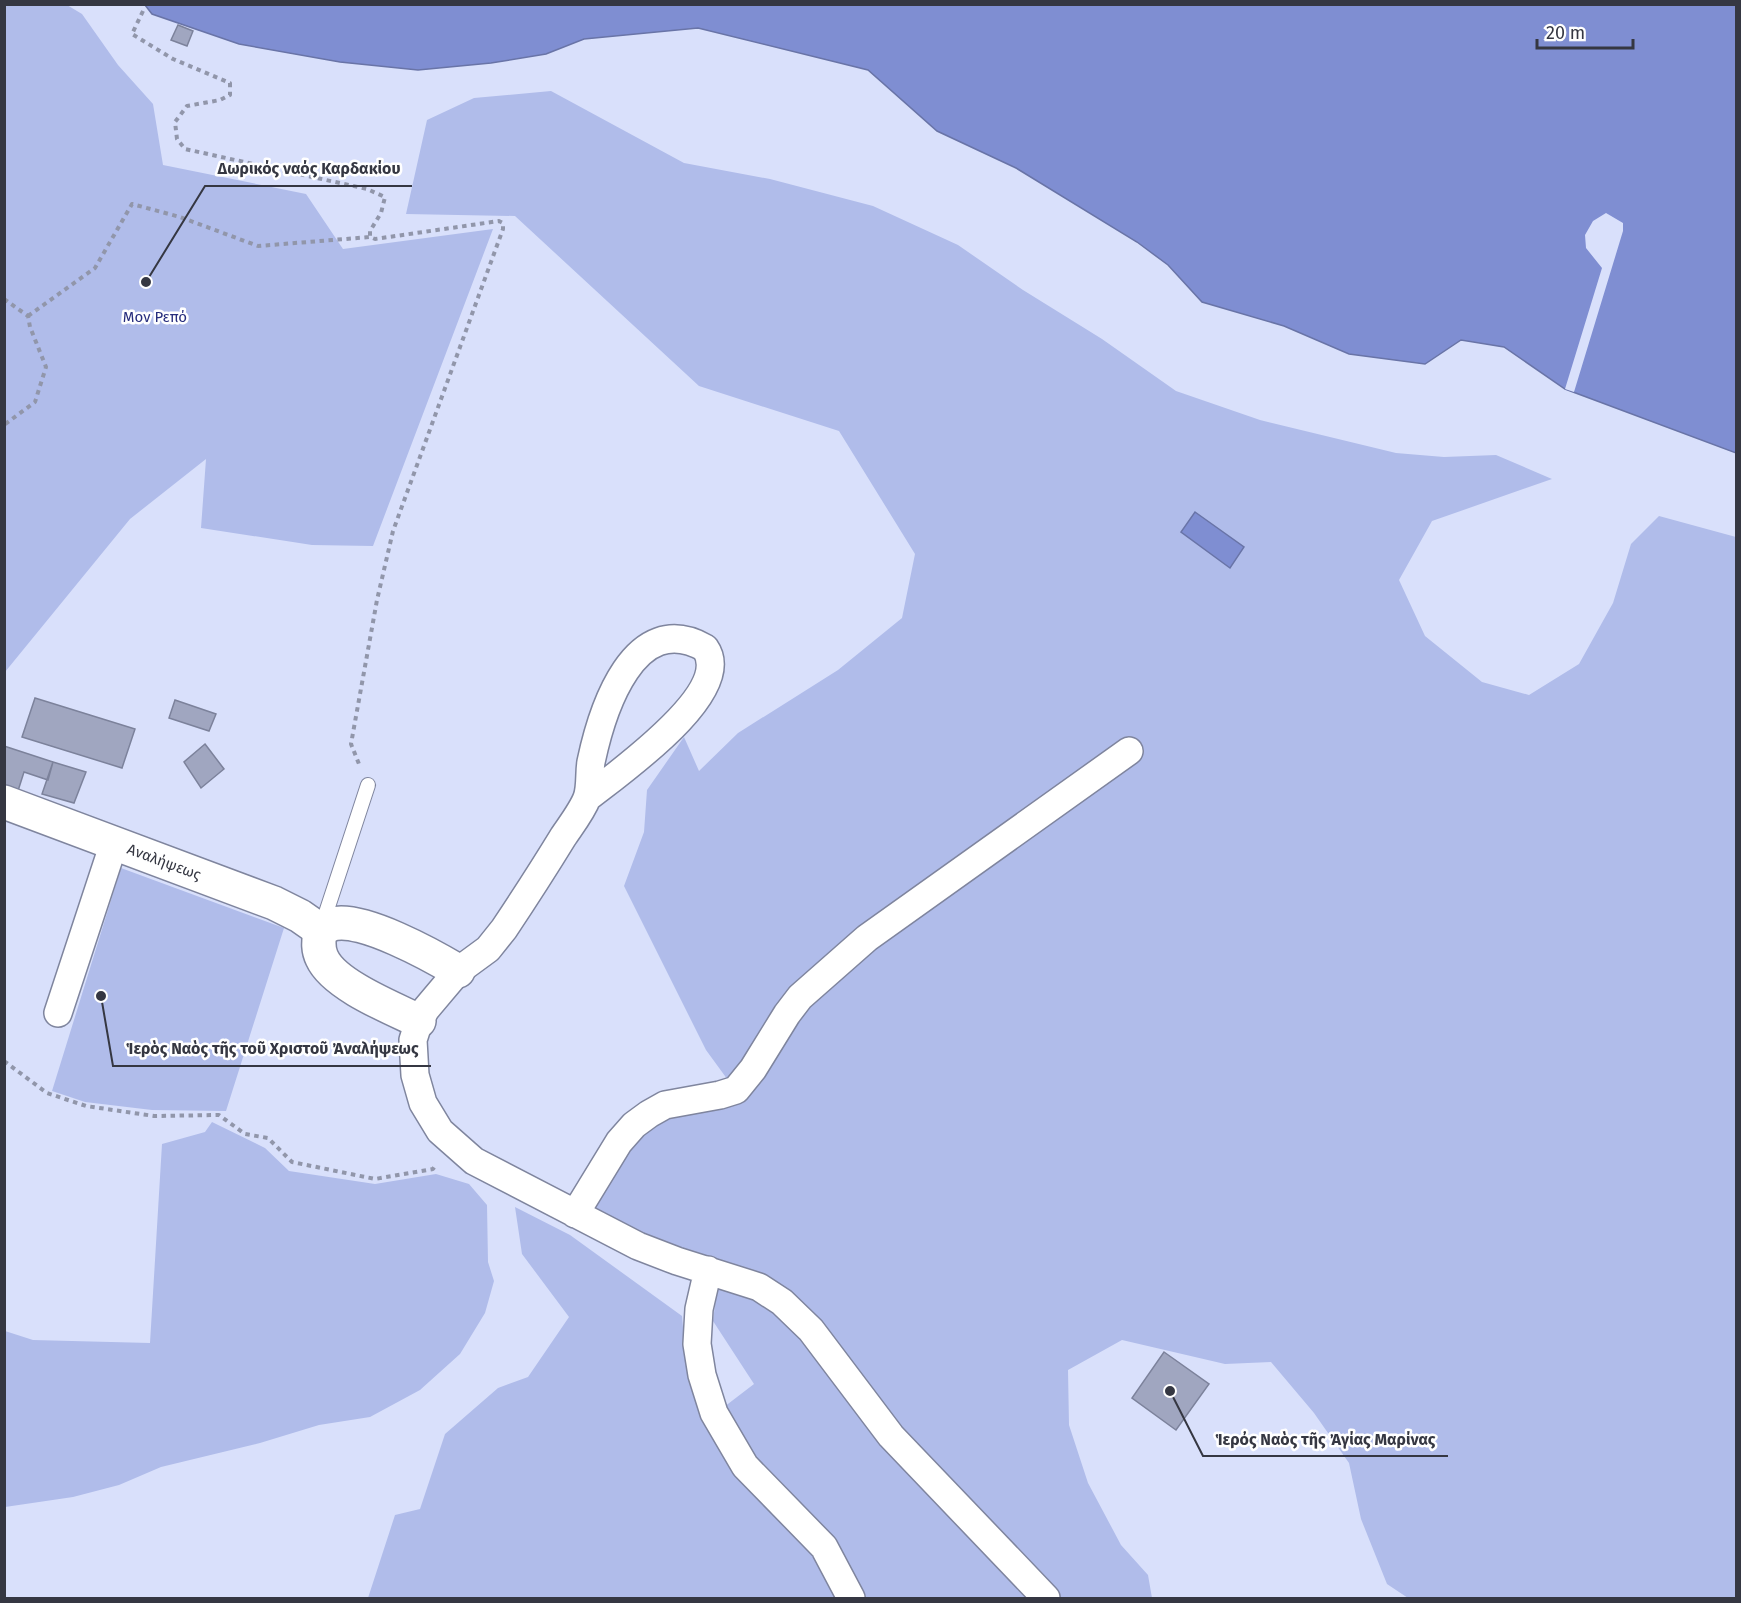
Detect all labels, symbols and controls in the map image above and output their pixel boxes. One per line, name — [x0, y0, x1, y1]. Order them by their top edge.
scale bar — [1537, 12, 1633, 50]
text: 20 m — [1546, 22, 1585, 44]
callout: Δωρικός ναός Καρδακίου — [205, 152, 412, 186]
text: Δωρικός ναός Καρδακίου — [217, 159, 400, 178]
park label: Μον Ρεπό — [123, 308, 187, 326]
street label: Αναλήψεως — [125, 840, 204, 884]
callout: Ἱερὸς Ναὸς τῆς τοῦ Χριστοῦ Ἀναλήψεως — [113, 1032, 431, 1066]
text: Ἱερὸς Ναὸς τῆς τοῦ Χριστοῦ Ἀναλήψεως — [125, 1039, 419, 1058]
callout: Ἱερὀς Ναὸς τῆς Ἀγίας Μαρίνας — [1203, 1422, 1448, 1456]
text: Ἱερὀς Ναὸς τῆς Ἀγίας Μαρίνας — [1215, 1430, 1436, 1449]

